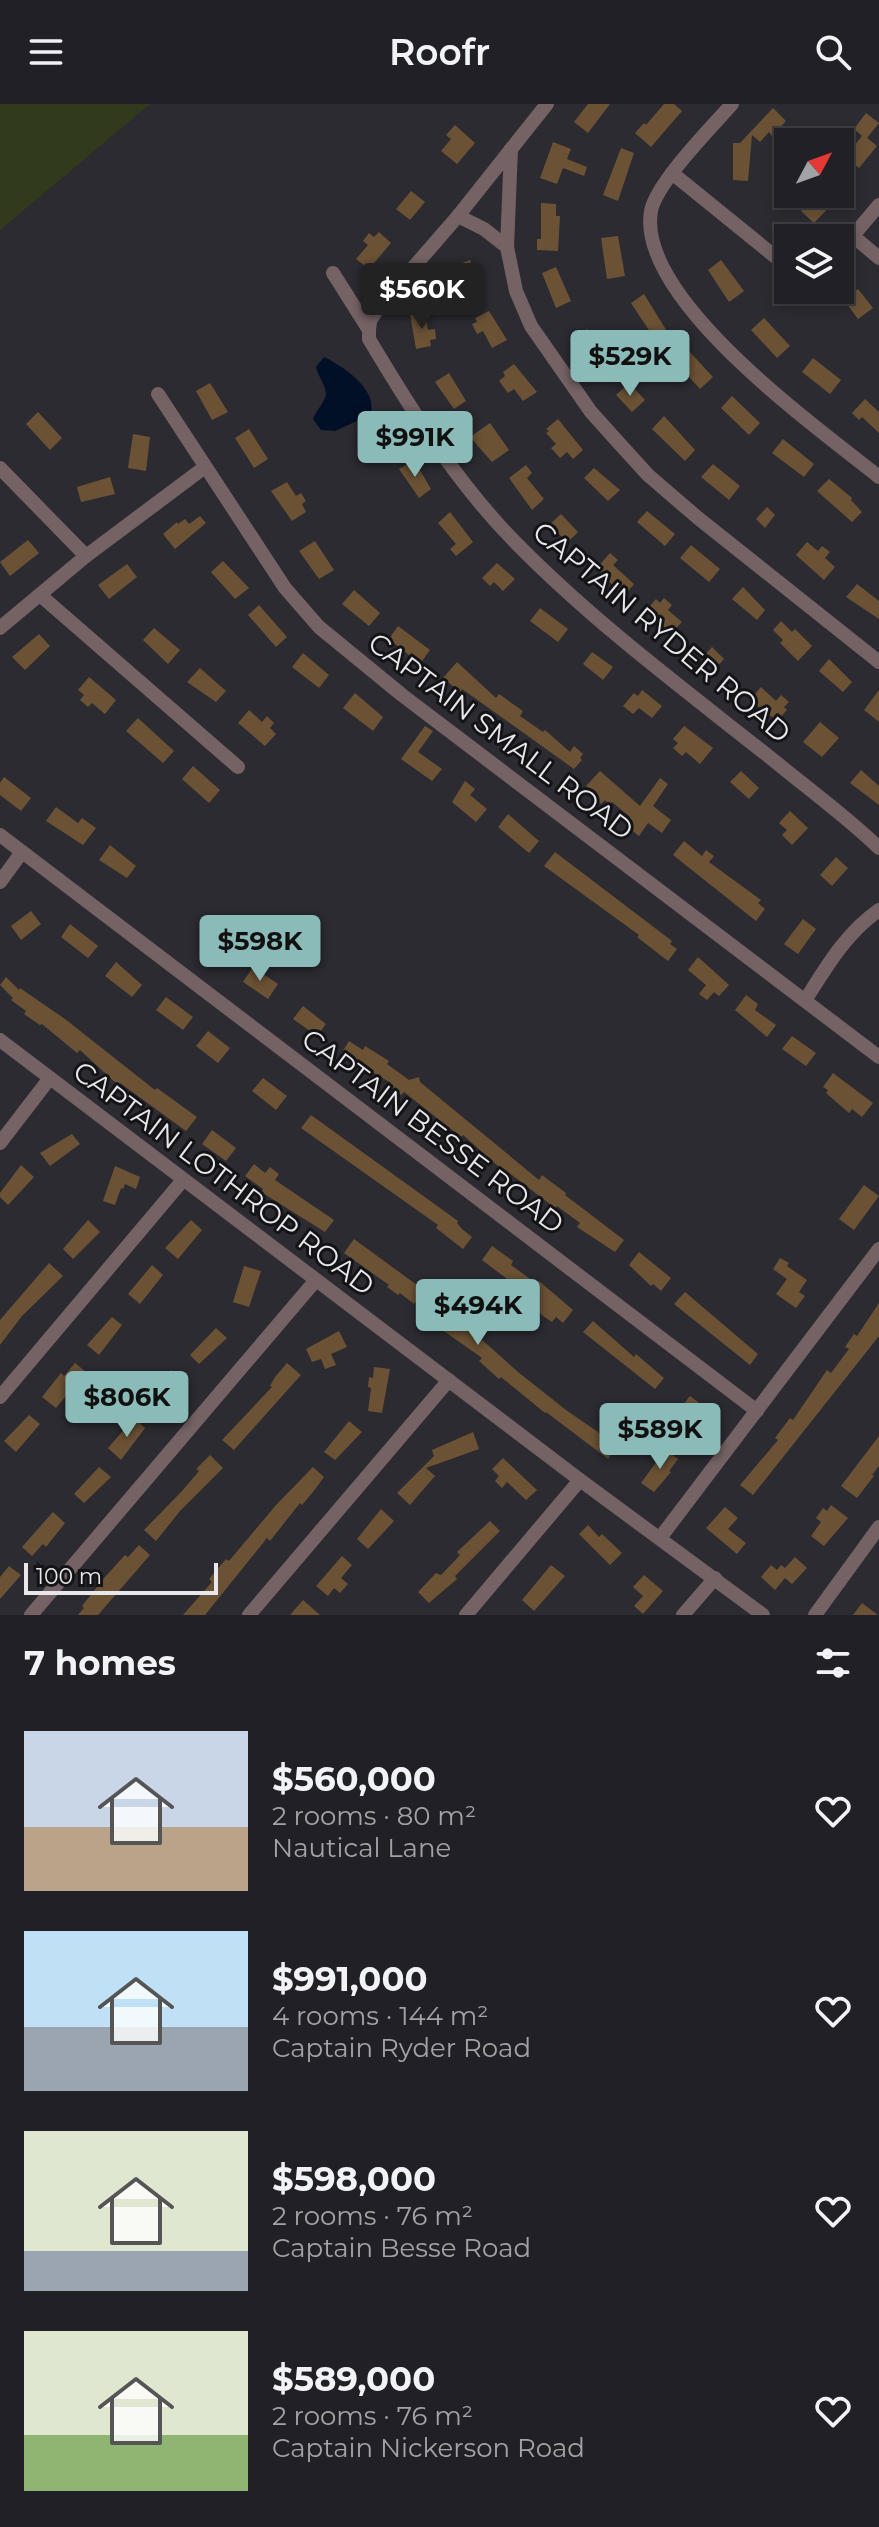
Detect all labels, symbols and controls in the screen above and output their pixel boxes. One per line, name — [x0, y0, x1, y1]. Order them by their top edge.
icon: menu — [24, 30, 68, 74]
text: Roofr — [389, 30, 490, 74]
icon: search — [811, 30, 855, 74]
north arrow — [774, 128, 854, 208]
map controls — [774, 128, 854, 304]
button: layers — [774, 224, 854, 304]
pin: $560K — [366, 263, 478, 331]
text: $560K — [379, 273, 465, 305]
pin: $529K — [574, 330, 686, 398]
text: $529K — [588, 340, 672, 372]
pin: $991K — [359, 411, 471, 479]
text: $991K — [376, 421, 454, 453]
street label: CAPTAIN RYDER ROAD — [526, 514, 798, 750]
street label: CAPTAIN SMALL ROAD — [362, 625, 640, 847]
pin: $598K — [204, 915, 316, 983]
text: $598K — [217, 925, 303, 957]
street label: CAPTAIN BESSE ROAD — [295, 1021, 571, 1241]
street label: CAPTAIN LOTHROP ROAD — [67, 1054, 381, 1302]
pin: $494K — [422, 1279, 534, 1347]
text: $494K — [434, 1289, 522, 1321]
pin: $806K — [71, 1371, 183, 1439]
text: $806K — [83, 1381, 171, 1413]
pin: $589K — [604, 1403, 716, 1471]
text: $589K — [617, 1413, 703, 1445]
scale bar — [24, 1559, 218, 1595]
text: 100 m — [36, 1563, 102, 1590]
icon: filters — [811, 1641, 855, 1685]
text: 7 homes — [24, 1642, 176, 1684]
text: $560,000 — [272, 1758, 436, 1800]
icon: home — [88, 1763, 184, 1859]
icon: heart — [811, 1789, 855, 1833]
text: 2 rooms · 80 m² — [272, 1800, 476, 1832]
text: Nautical Lane — [272, 1832, 451, 1864]
text: $991,000 — [272, 1958, 428, 2000]
icon: home — [88, 1963, 184, 2059]
icon: heart — [811, 1989, 855, 2033]
text: 4 rooms · 144 m² — [272, 2000, 488, 2032]
text: Captain Ryder Road — [272, 2032, 531, 2064]
text: $598,000 — [272, 2158, 436, 2200]
icon: home — [88, 2163, 184, 2259]
icon: heart — [811, 2189, 855, 2233]
text: 2 rooms · 76 m² — [272, 2200, 473, 2232]
text: Captain Besse Road — [272, 2232, 531, 2264]
text: $589,000 — [272, 2358, 435, 2400]
icon: home — [88, 2363, 184, 2459]
icon: heart — [811, 2389, 855, 2433]
text: 2 rooms · 76 m² — [272, 2400, 473, 2432]
text: Captain Nickerson Road — [272, 2432, 585, 2464]

